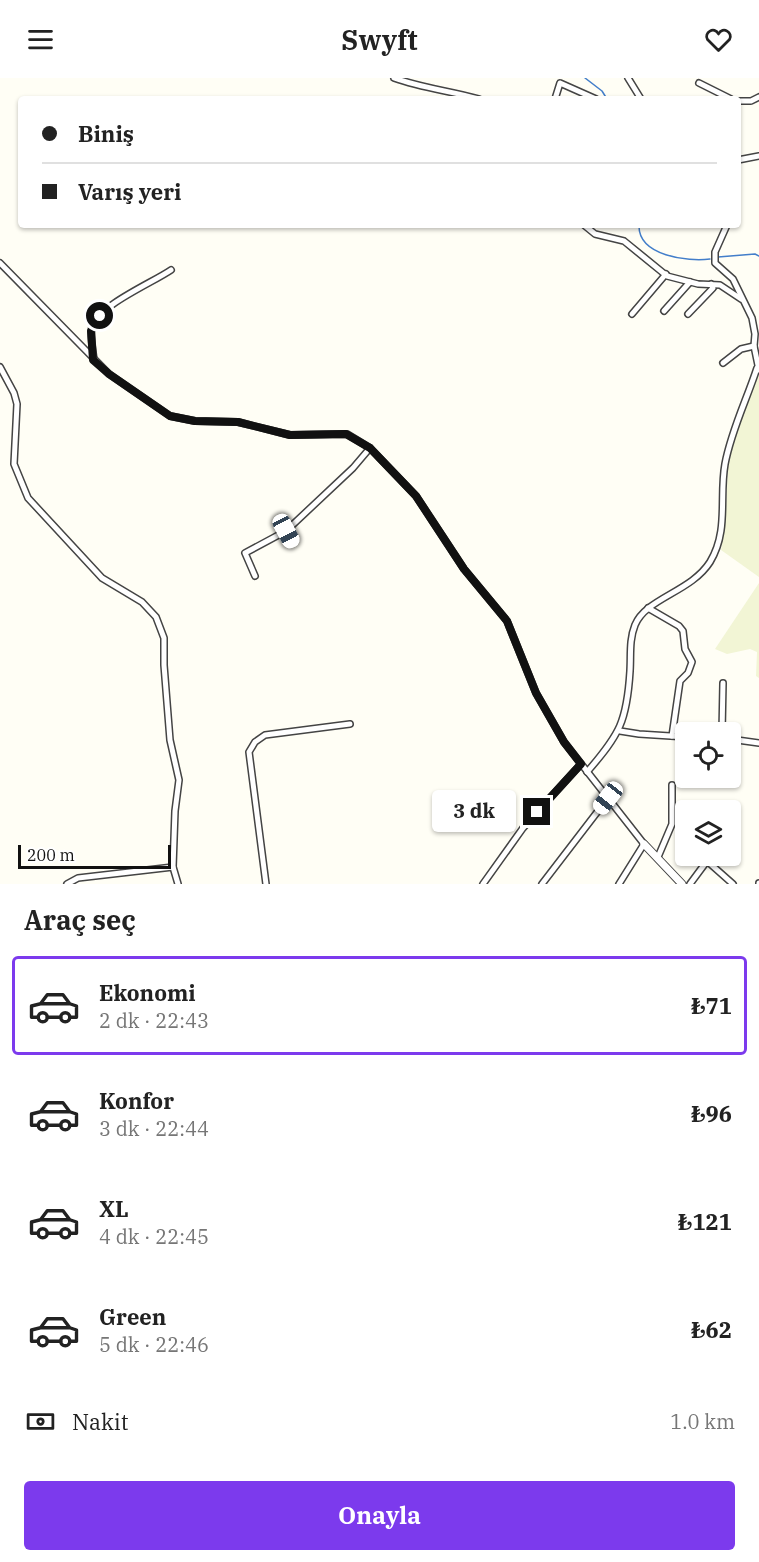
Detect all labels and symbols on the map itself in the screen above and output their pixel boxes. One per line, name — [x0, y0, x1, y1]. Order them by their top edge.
route start — [86, 302, 113, 329]
car — [270, 511, 302, 551]
car — [590, 778, 626, 818]
callout: 3 dk — [432, 791, 516, 833]
route end — [523, 798, 550, 825]
scale bar — [18, 842, 171, 869]

